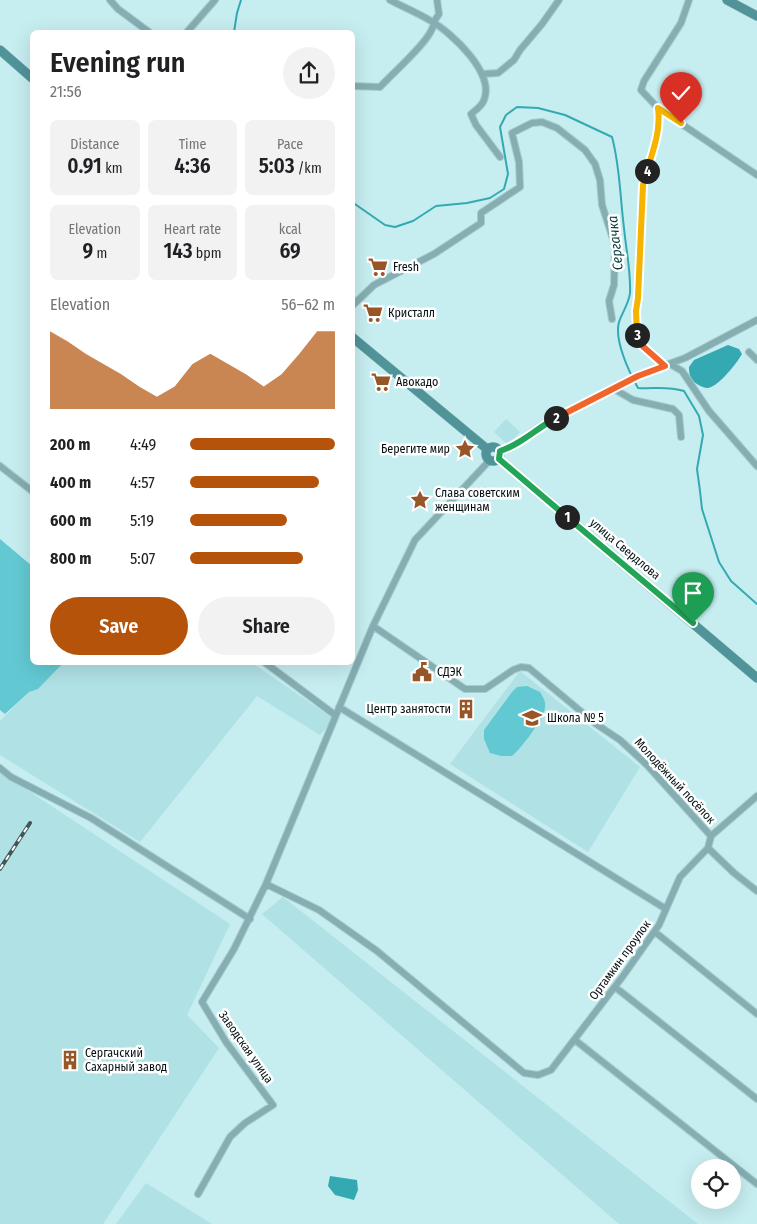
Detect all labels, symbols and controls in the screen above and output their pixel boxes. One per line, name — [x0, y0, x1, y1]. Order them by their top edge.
text: Evening run — [50, 46, 185, 79]
button: share — [283, 47, 335, 99]
pin — [660, 72, 702, 123]
icon: check — [667, 79, 695, 107]
text: 21:56 — [50, 82, 82, 101]
text: Distance — [70, 136, 119, 153]
text: Time — [179, 136, 206, 153]
text: Pace — [277, 136, 303, 153]
text: 0.91 — [67, 153, 102, 179]
text: 4:36 — [174, 153, 211, 179]
text: 5:03 — [259, 153, 295, 179]
pin: 4 — [634, 158, 660, 184]
text: km — [102, 160, 122, 177]
text: /km — [295, 160, 322, 177]
text: 4 — [644, 163, 651, 180]
water label: Сергачка — [604, 215, 627, 271]
text: Elevation — [68, 221, 121, 238]
text: Heart rate — [164, 221, 221, 238]
text: kcal — [279, 221, 301, 238]
text: 9 — [82, 238, 93, 264]
text: 143 — [164, 238, 193, 264]
text: 69 — [280, 238, 301, 264]
text: m — [93, 245, 107, 262]
text: bpm — [193, 245, 221, 262]
supermarket icon: Fresh — [367, 256, 389, 278]
place label: Fresh — [393, 260, 419, 274]
text: Elevation — [50, 295, 110, 314]
text: 56–62 m — [281, 295, 335, 314]
supermarket icon: Кристалл — [362, 302, 384, 324]
place label: Кристалл — [388, 306, 435, 320]
pin: 3 — [624, 322, 650, 348]
text: 3 — [634, 327, 641, 344]
supermarket icon: Авокадо — [370, 371, 392, 393]
place label: Авокадо — [396, 375, 438, 389]
pin: 2 — [544, 406, 568, 430]
text: 2 — [553, 410, 560, 427]
text: 200 m — [50, 435, 90, 454]
text: 4:49 — [130, 435, 156, 454]
place icon: Берегите мир — [454, 438, 476, 460]
place label: Берегите мир — [381, 442, 450, 456]
text: 400 m — [50, 473, 91, 492]
text: 4:57 — [130, 473, 155, 492]
place label: Слава советским женщинам — [435, 486, 520, 514]
place icon: Слава советским женщинам — [409, 489, 431, 511]
pin: 1 — [554, 504, 580, 530]
text: 1 — [565, 509, 570, 526]
text: 600 m — [50, 511, 91, 530]
text: 5:19 — [130, 511, 154, 530]
street label: улица Свердлова — [587, 516, 663, 583]
text: 800 m — [50, 549, 91, 568]
text: 5:07 — [130, 549, 155, 568]
pin — [672, 572, 714, 623]
icon: arrive — [679, 579, 707, 607]
button: Save — [50, 597, 188, 655]
button: Share — [198, 597, 335, 655]
public building icon: СДЭК — [411, 661, 433, 683]
place label: СДЭК — [437, 665, 463, 679]
building icon: Центр занятости — [455, 698, 477, 720]
place label: Центр занятости — [367, 702, 451, 716]
school or university icon: Школа № 5 — [521, 707, 543, 729]
place label: Школа № 5 — [547, 711, 604, 725]
street label: Молодёжный посёлок — [632, 735, 718, 827]
street label: Ортамкин проулок — [586, 917, 654, 1003]
street label: Заводская улица — [216, 1008, 276, 1086]
place label: Сергачский Сахарный завод — [85, 1046, 167, 1074]
building icon: Сергачский Сахарный завод — [59, 1049, 81, 1071]
map controls — [691, 1159, 741, 1209]
button: locate — [691, 1159, 741, 1209]

